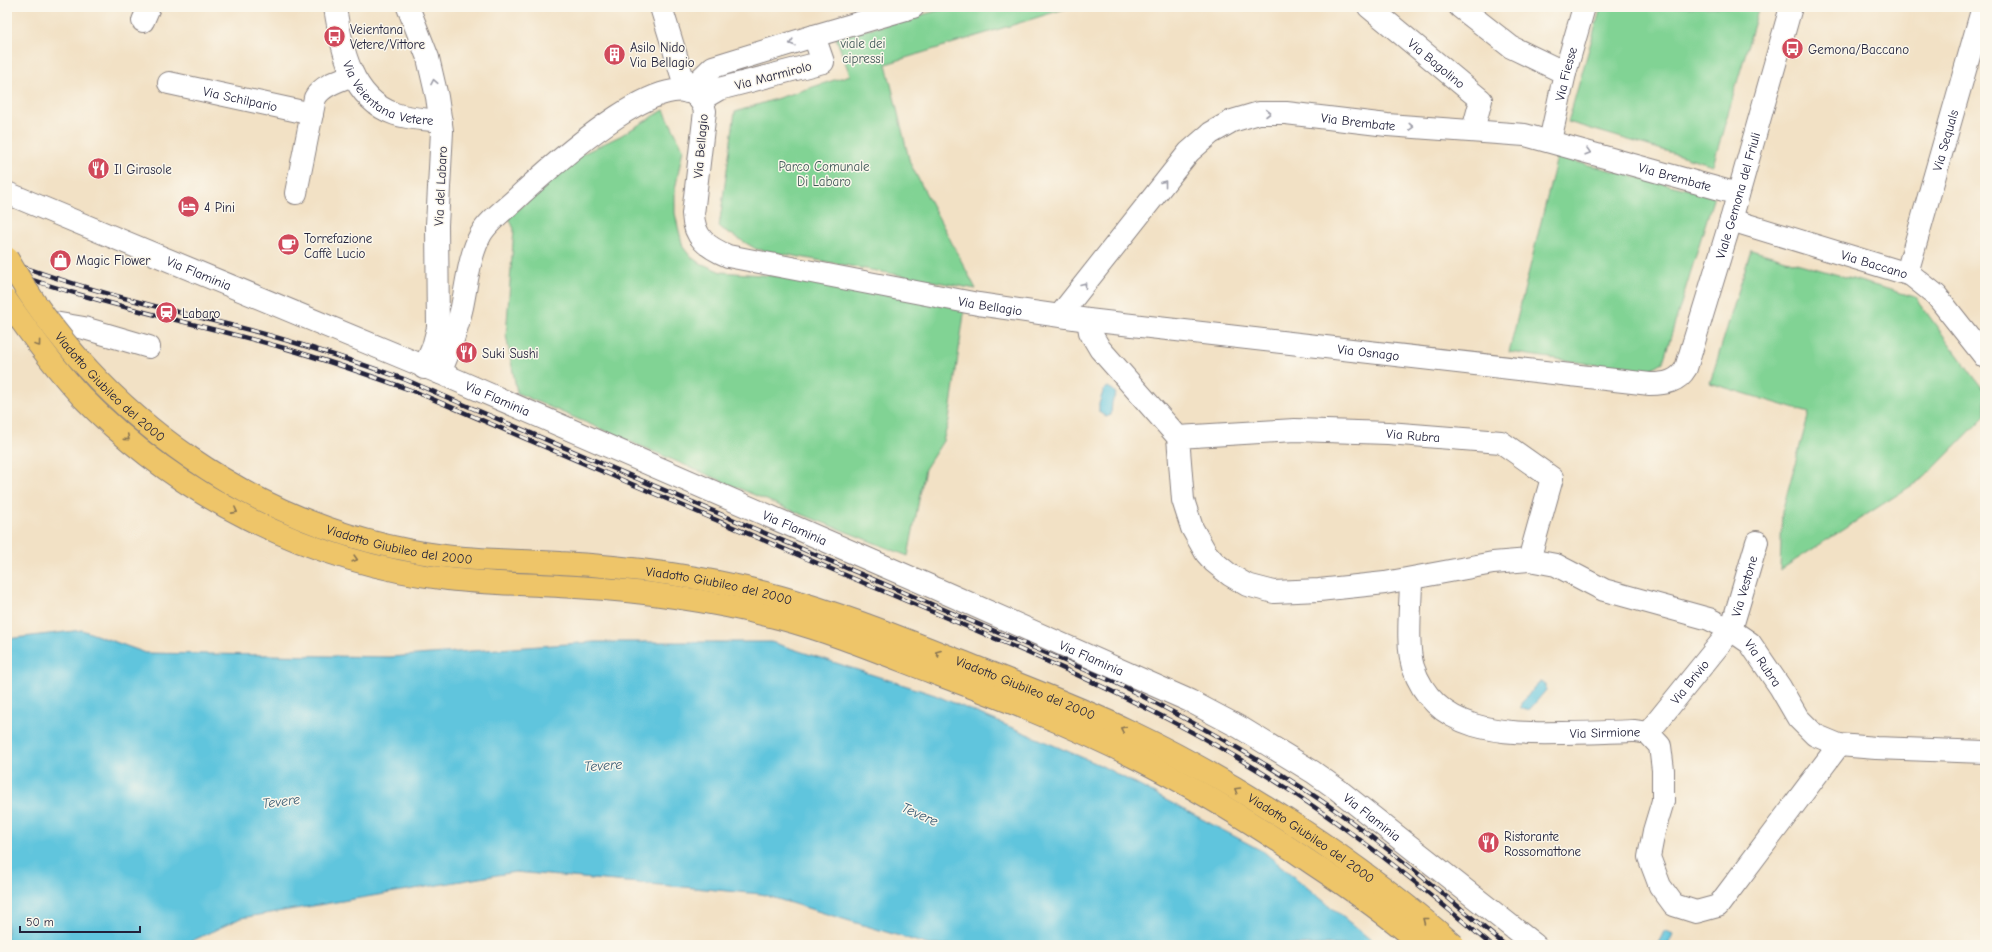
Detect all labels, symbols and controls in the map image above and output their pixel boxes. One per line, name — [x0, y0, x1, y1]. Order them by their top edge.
place label: Veientana Vetere/Vittore — [350, 22, 425, 52]
bus stop icon: Veientana Vetere/Vittore — [322, 23, 348, 49]
park label: viale dei cipressi — [839, 36, 886, 66]
street label: Via Bagolino — [1405, 36, 1468, 92]
bus stop icon: Gemona/Baccano — [1779, 36, 1805, 62]
one-way arrow — [789, 38, 796, 47]
place label: Asilo Nido Via Bellagio — [630, 40, 695, 70]
building icon: Asilo Nido Via Bellagio — [602, 41, 628, 67]
place label: Gemona/Baccano — [1808, 42, 1909, 57]
street label: Via Fiesse — [1552, 45, 1580, 102]
street label: Via Marmirolo — [733, 58, 813, 93]
street label: Via Veientana Vetere — [340, 59, 435, 128]
one-way arrow — [430, 79, 439, 85]
street label: Via Schilpario — [202, 84, 279, 114]
street label: Via Sequals — [1930, 108, 1961, 173]
one-way arrow — [1265, 109, 1271, 117]
street label: Via Brembate — [1320, 110, 1396, 134]
street label: Via Bellagio — [690, 113, 711, 179]
one-way arrow — [1408, 122, 1414, 131]
street label: Viale Gemona del Friuli — [1713, 131, 1763, 261]
street label: Via del Labaro — [431, 146, 450, 226]
one-way arrow — [1584, 147, 1591, 156]
restaurant icon: Il Girasole — [86, 156, 112, 182]
park label: Parco Comunale Di Labaro — [778, 159, 870, 189]
street label: Via Brembate — [1637, 160, 1713, 194]
place label: Il Girasole — [114, 162, 172, 177]
one-way arrow — [1160, 180, 1167, 187]
hotel icon: 4 Pini — [176, 194, 202, 220]
place label: 4 Pini — [204, 200, 235, 215]
place label: Torrefazione Caffè Lucio — [304, 231, 373, 261]
cafe icon: Torrefazione Caffè Lucio — [275, 232, 301, 258]
shop icon: Magic Flower — [47, 247, 73, 273]
street label: Via Baccano — [1839, 247, 1910, 282]
place label: Magic Flower — [76, 253, 151, 268]
street label: Via Flaminia — [164, 253, 233, 293]
one-way arrow — [1079, 282, 1086, 289]
street label: Via Bellagio — [957, 293, 1023, 318]
station icon: Labaro — [154, 300, 180, 326]
place label: Labaro — [182, 306, 221, 321]
street label: Viadotto Giubileo del 2000 — [52, 329, 168, 445]
one-way arrow — [33, 340, 40, 347]
restaurant icon: Suki Sushi — [454, 340, 480, 366]
street label: Via Osnago — [1337, 341, 1400, 363]
place label: Suki Sushi — [482, 346, 539, 361]
street label: Via Flaminia — [463, 378, 532, 419]
street label: Via Rubra — [1386, 426, 1441, 445]
one-way arrow — [123, 434, 130, 441]
one-way arrow — [230, 507, 238, 514]
street label: Via Flaminia — [760, 507, 829, 548]
street label: Viadotto Giubileo del 2000 — [324, 521, 473, 567]
street label: Via Vestone — [1728, 553, 1761, 619]
one-way arrow — [351, 554, 358, 563]
street label: Viadotto Giubileo del 2000 — [645, 564, 794, 608]
street label: Via Rubra — [1742, 636, 1784, 690]
street label: Via Flaminia — [1057, 637, 1126, 679]
one-way arrow — [934, 649, 941, 657]
street label: Viadotto Giubileo del 2000 — [953, 653, 1097, 723]
street label: Via Brivio — [1668, 657, 1712, 707]
street label: Via Sirmione — [1570, 724, 1642, 741]
one-way arrow — [1119, 725, 1126, 733]
water label: Tevere — [583, 756, 623, 775]
one-way arrow — [1234, 787, 1241, 795]
street label: Viadotto Giubileo del 2000 — [1245, 790, 1377, 886]
street label: Via Flaminia — [1340, 790, 1404, 844]
water label: Tevere — [261, 791, 301, 812]
water label: Tevere — [899, 799, 941, 830]
place label: Ristorante Rossomattone — [1504, 829, 1582, 859]
restaurant icon: Ristorante Rossomattone — [1476, 830, 1502, 856]
scale bar — [20, 908, 140, 934]
text: 50 m — [26, 915, 54, 929]
one-way arrow — [1422, 917, 1429, 924]

